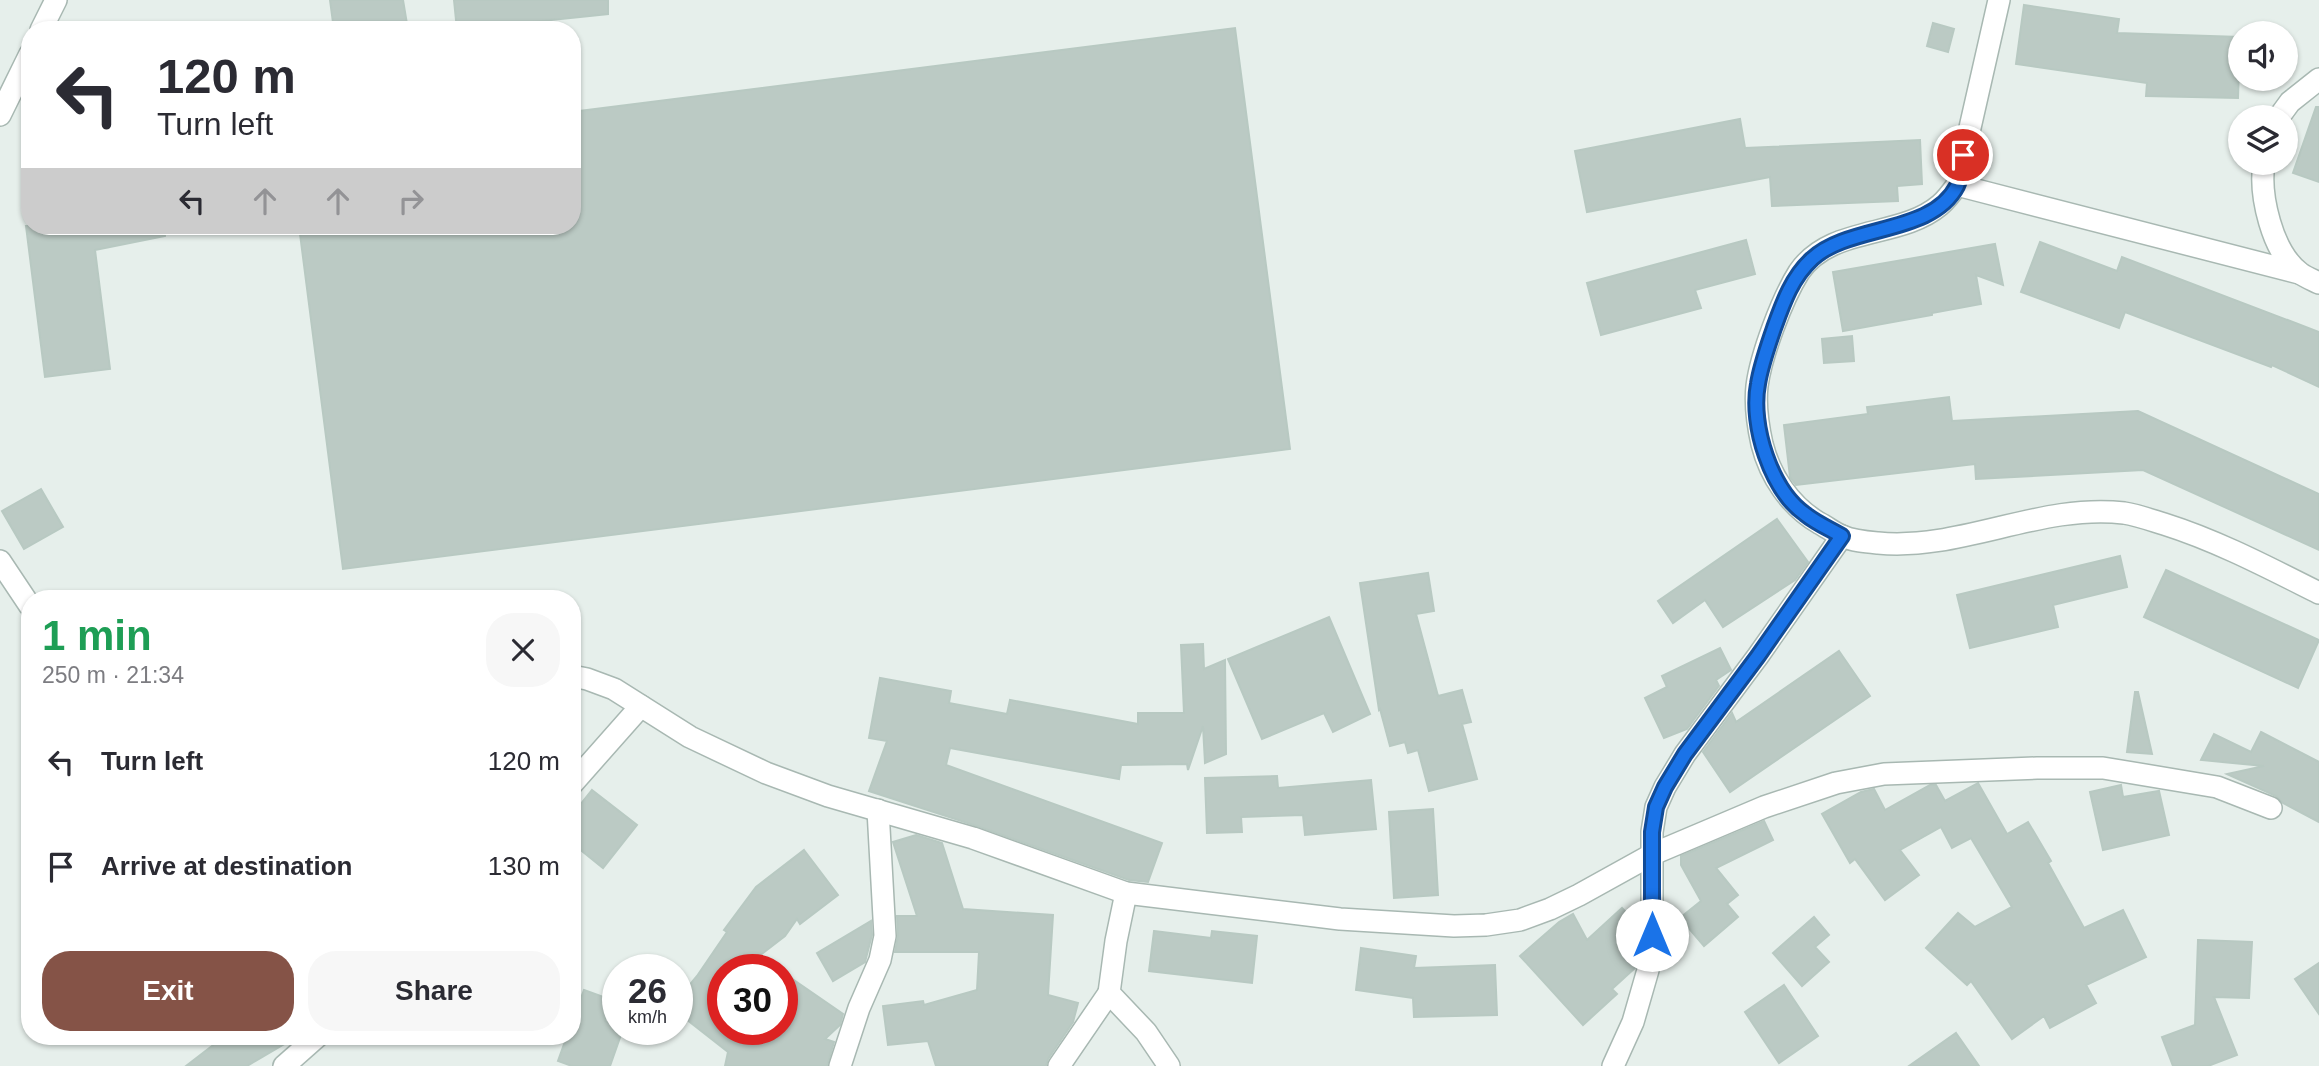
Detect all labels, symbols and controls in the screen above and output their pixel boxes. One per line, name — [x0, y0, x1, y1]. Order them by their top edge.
map controls — [2228, 21, 2298, 175]
button: sound — [2228, 21, 2298, 91]
icon: left — [42, 49, 133, 140]
text: 120 m — [157, 49, 296, 103]
button: layers — [2228, 105, 2298, 175]
text: Turn left — [157, 106, 273, 142]
pin — [1933, 125, 1993, 185]
icon: arrive — [1944, 136, 1982, 174]
icon: left — [173, 182, 211, 220]
icon: ahead — [246, 182, 284, 220]
icon: ahead — [319, 182, 357, 220]
icon: right — [392, 182, 430, 220]
text: 1 min — [42, 612, 152, 659]
button: close — [486, 613, 560, 687]
text: 250 m · 21:34 — [42, 662, 184, 688]
icon: left — [42, 743, 80, 781]
text: Turn left — [101, 746, 203, 776]
text: 120 m — [488, 746, 560, 776]
icon: arrive — [42, 848, 80, 886]
text: Arrive at destination — [101, 851, 352, 881]
text: 130 m — [488, 851, 560, 881]
position arrow — [1615, 898, 1689, 972]
button: Exit — [42, 951, 294, 1031]
button: Share — [308, 951, 560, 1031]
speed limit sign: 30 — [707, 954, 798, 1045]
text: 26 — [628, 971, 667, 1010]
text: km/h — [628, 1007, 667, 1027]

